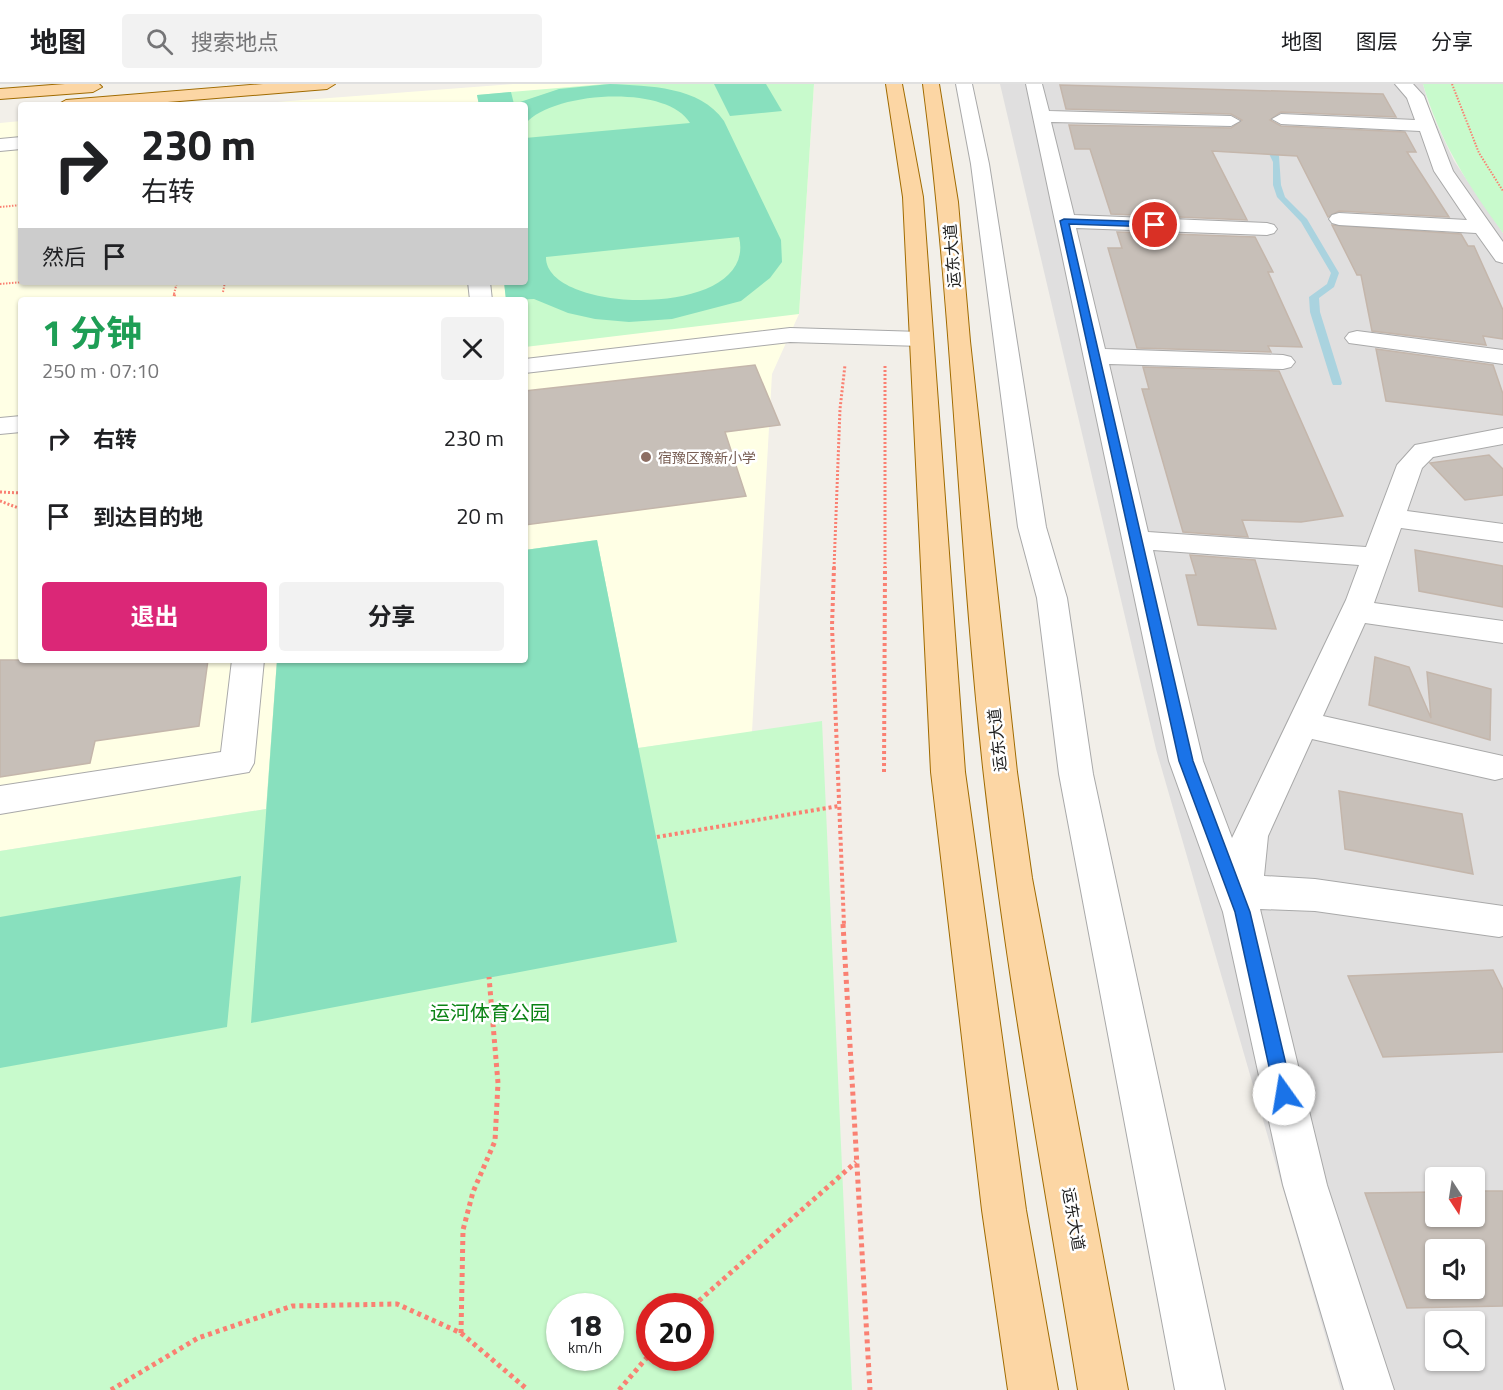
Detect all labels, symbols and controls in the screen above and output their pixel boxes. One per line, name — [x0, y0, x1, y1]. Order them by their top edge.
search box — [122, 14, 542, 68]
text: 地图 — [30, 20, 86, 63]
icon: search — [143, 25, 176, 58]
text: 搜索地点 — [191, 25, 279, 59]
text: 地图 — [1281, 25, 1323, 57]
text: 图层 — [1356, 25, 1398, 57]
text: 分享 — [1431, 25, 1473, 57]
text: 230 m — [141, 112, 256, 176]
icon: right — [42, 126, 120, 204]
text: 右转 — [141, 170, 195, 211]
pin — [1129, 199, 1180, 250]
icon: arrive — [1138, 208, 1171, 241]
street label: 运东大道 — [938, 223, 966, 289]
text: 然后 — [42, 240, 86, 274]
icon: arrive — [98, 240, 131, 273]
text: 1 分钟 — [42, 305, 142, 360]
button: close — [441, 317, 504, 380]
text: 250 m · 07:10 — [42, 355, 159, 386]
text: 230 m — [444, 421, 504, 455]
icon: right — [42, 422, 75, 455]
text: 右转 — [93, 422, 137, 456]
place label: 宿豫区豫新小学 — [658, 447, 756, 468]
marker: 宿豫区豫新小学 — [639, 450, 653, 464]
text: 20 m — [456, 499, 504, 533]
icon: arrive — [42, 500, 75, 533]
text: 到达目的地 — [93, 500, 203, 534]
button: 退出 — [42, 582, 267, 651]
button: 分享 — [279, 582, 504, 651]
street label: 运东大道 — [982, 707, 1012, 773]
park label: 运河体育公园 — [430, 997, 550, 1028]
position arrow — [1252, 1062, 1316, 1126]
north arrow — [1425, 1167, 1485, 1227]
map controls — [1425, 1167, 1485, 1371]
street label: 运东大道 — [1057, 1185, 1091, 1253]
button: sound — [1425, 1239, 1485, 1299]
speed limit sign: 20 — [636, 1293, 714, 1371]
text: 18 — [568, 1302, 602, 1348]
button: search — [1425, 1311, 1485, 1371]
text: km/h — [568, 1336, 602, 1359]

